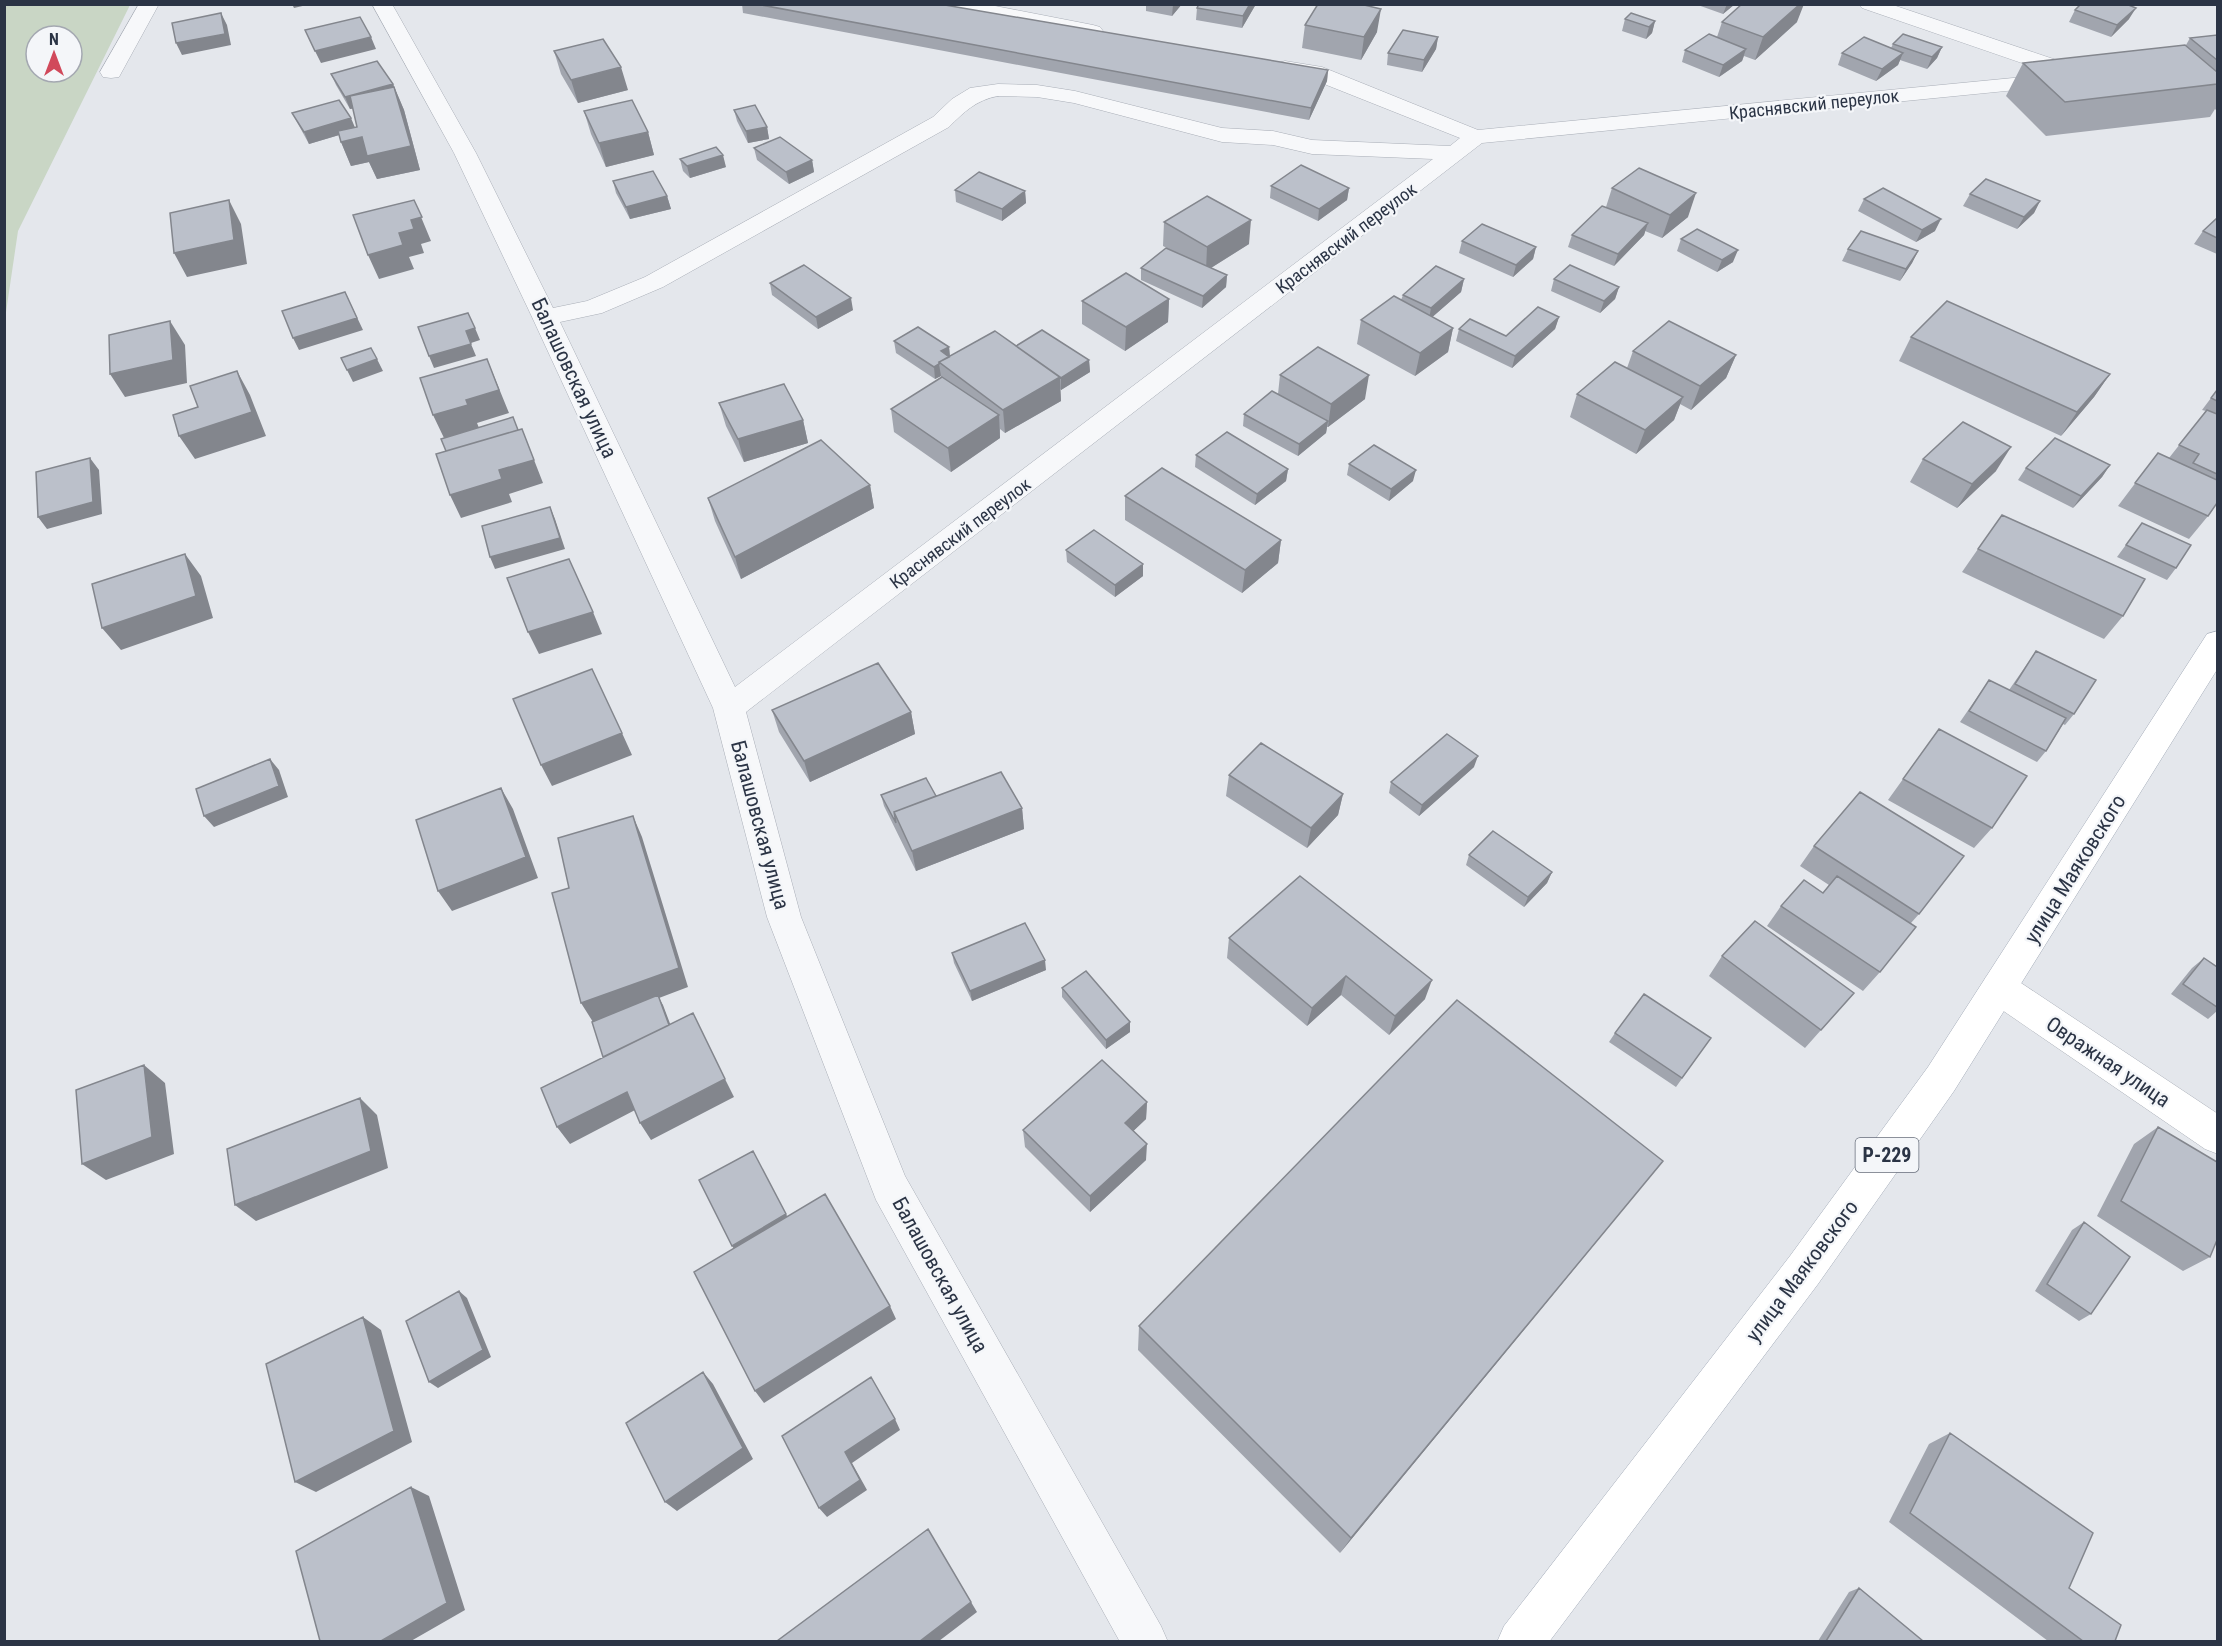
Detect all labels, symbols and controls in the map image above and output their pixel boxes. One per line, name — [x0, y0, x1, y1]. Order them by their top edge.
north arrow — [24, 24, 84, 84]
text: N — [49, 30, 59, 49]
street label: Краснявский переулок — [1728, 85, 1900, 123]
street label: Краснявский переулок — [1271, 178, 1421, 298]
street label: Балашовская улица — [526, 294, 622, 462]
street label: Краснявский переулок — [885, 473, 1035, 593]
street label: Балашовская улица — [726, 738, 794, 912]
street label: улица Маяковского — [2020, 790, 2130, 948]
street label: Овражная улица — [2042, 1012, 2174, 1112]
road number: Р-229 — [1856, 1138, 1918, 1172]
street label: Балашовская улица — [887, 1193, 993, 1357]
street label: улица Маяковского — [1741, 1196, 1863, 1346]

